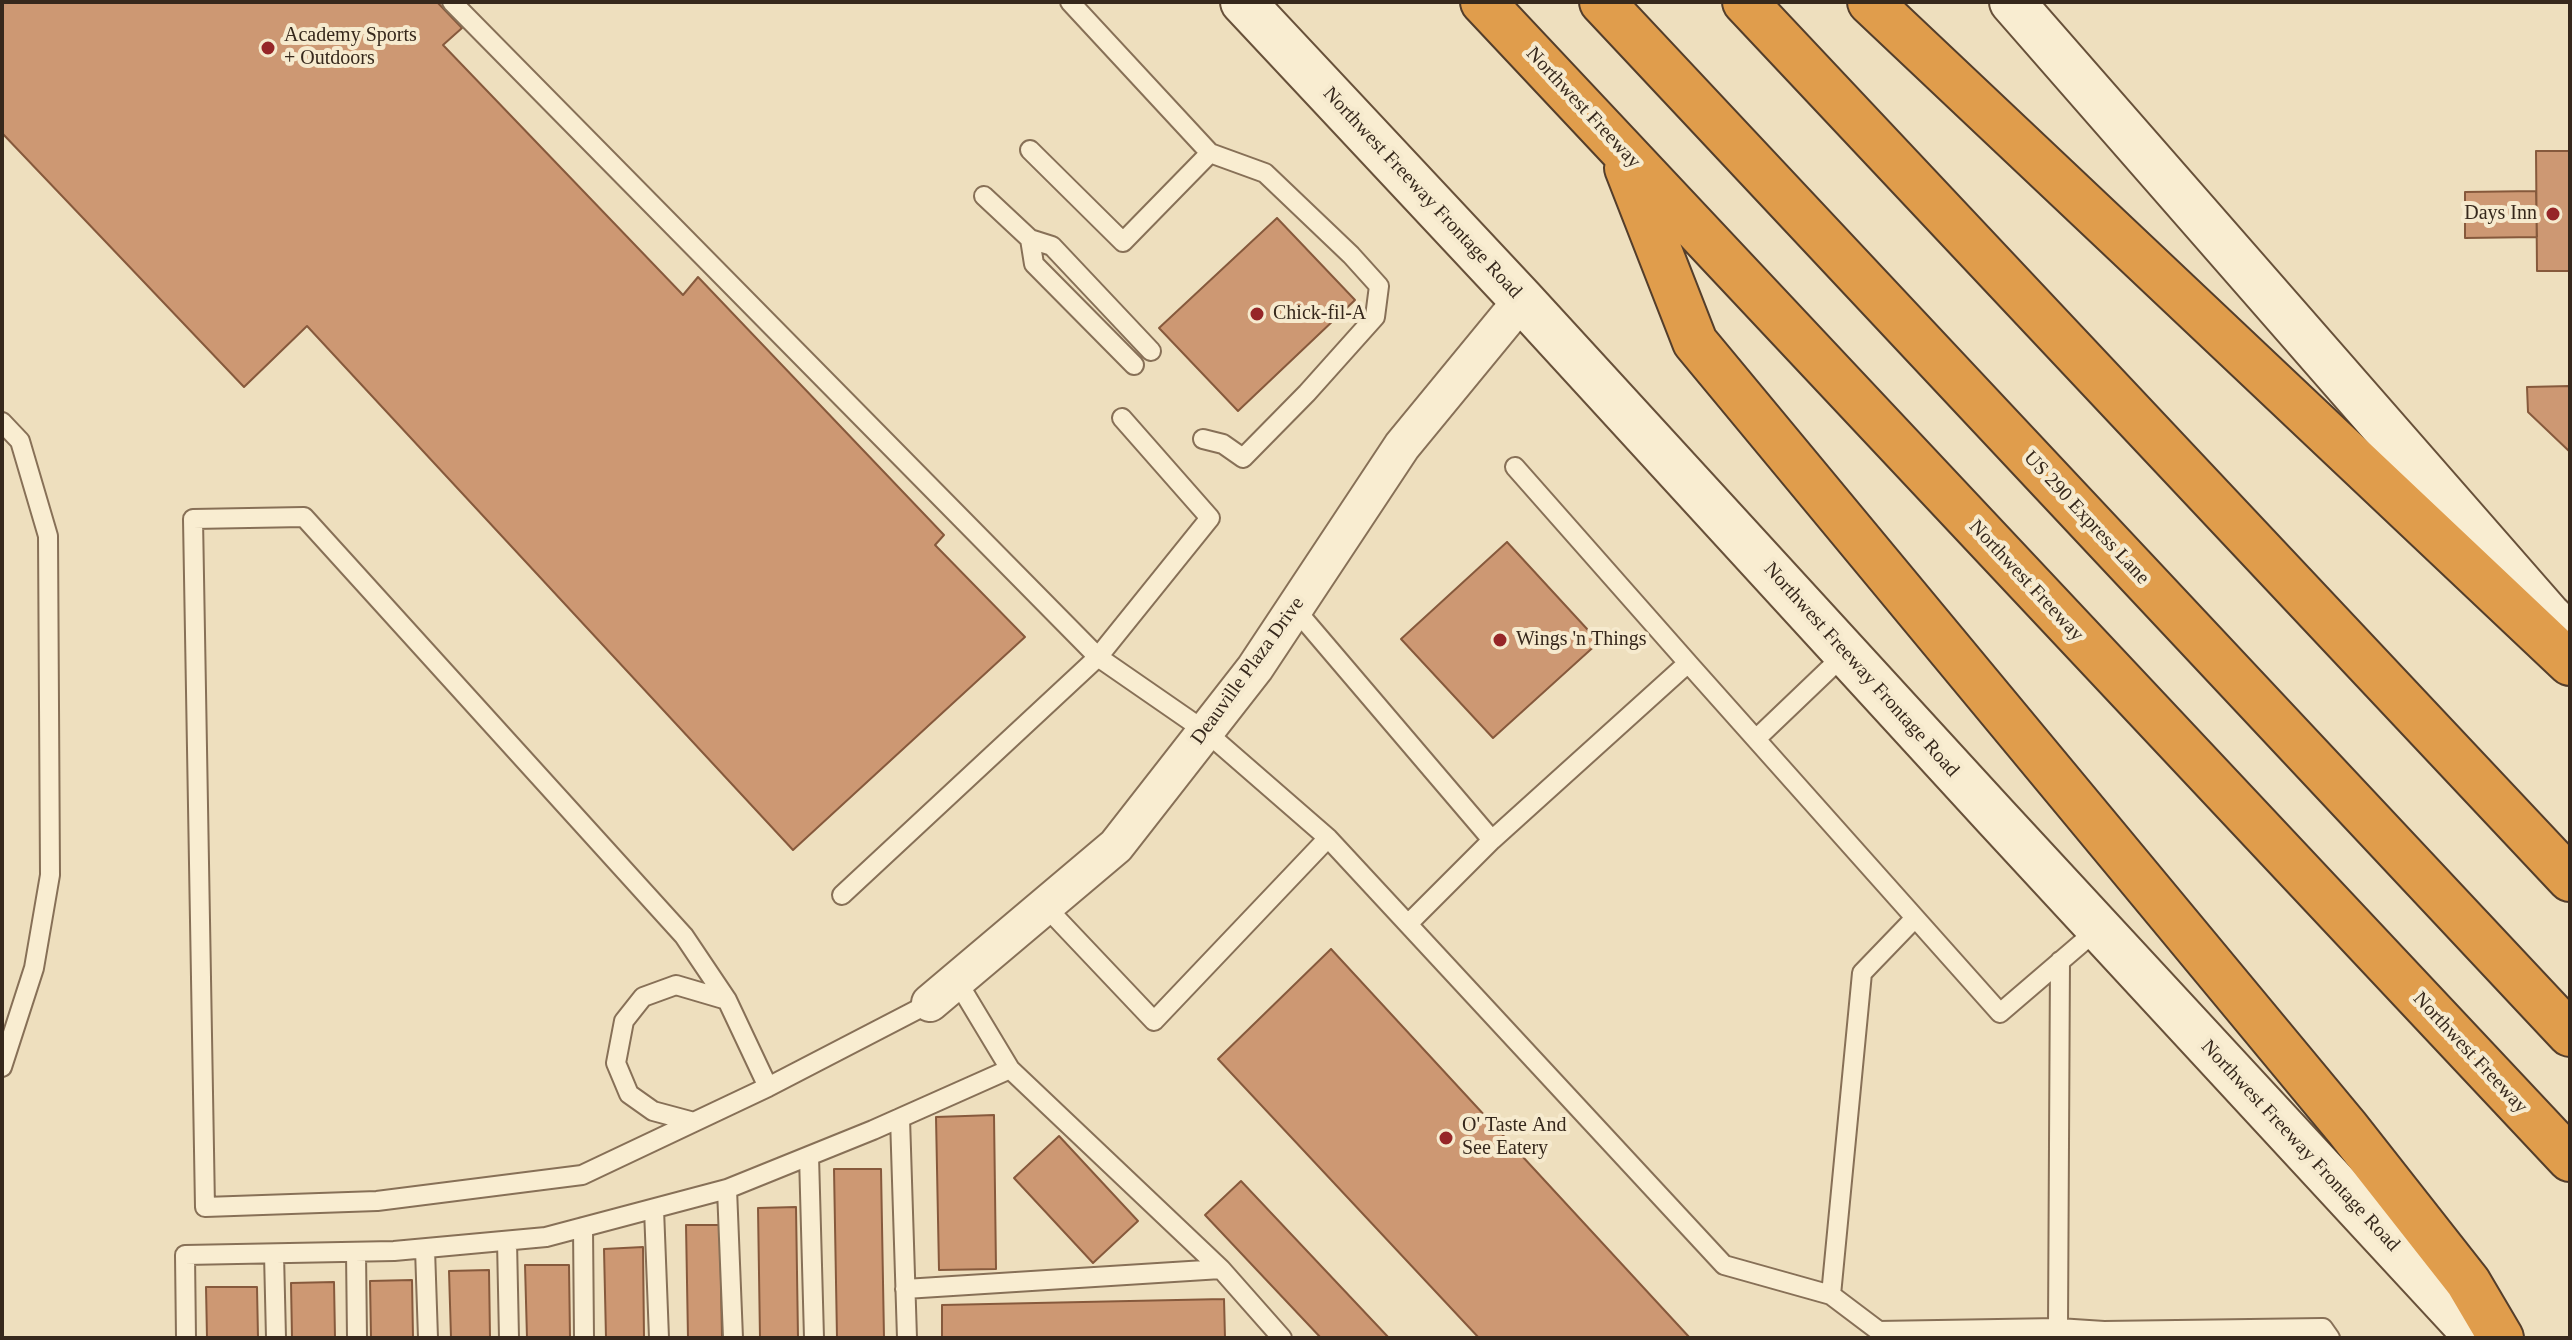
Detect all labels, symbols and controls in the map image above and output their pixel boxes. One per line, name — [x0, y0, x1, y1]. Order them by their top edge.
place label: Academy Sports + Outdoors — [284, 24, 417, 71]
marker: Academy Sports + Outdoors — [259, 39, 277, 57]
street label: Northwest Freeway — [1521, 42, 1645, 174]
street label: Northwest Freeway Frontage Road — [1318, 82, 1526, 304]
place label: Days Inn — [2464, 202, 2537, 226]
marker: Days Inn — [2544, 205, 2562, 223]
place label: Chick-fil-A — [1273, 302, 1366, 326]
marker: Chick-fil-A — [1248, 305, 1266, 323]
street label: US 290 Express Lane — [2018, 446, 2154, 590]
street label: Northwest Freeway — [1964, 515, 2088, 647]
street label: Northwest Freeway Frontage Road — [1758, 558, 1964, 782]
street label: Deauville Plaza Drive — [1186, 593, 1310, 749]
place label: Wings 'n Things — [1516, 628, 1647, 652]
marker: Wings 'n Things — [1491, 631, 1509, 649]
street label: Northwest Freeway — [2408, 987, 2532, 1119]
street label: Northwest Freeway Frontage Road — [2196, 1035, 2404, 1257]
place label: O' Taste And See Eatery — [1462, 1114, 1566, 1161]
marker: O' Taste And See Eatery — [1437, 1129, 1455, 1147]

